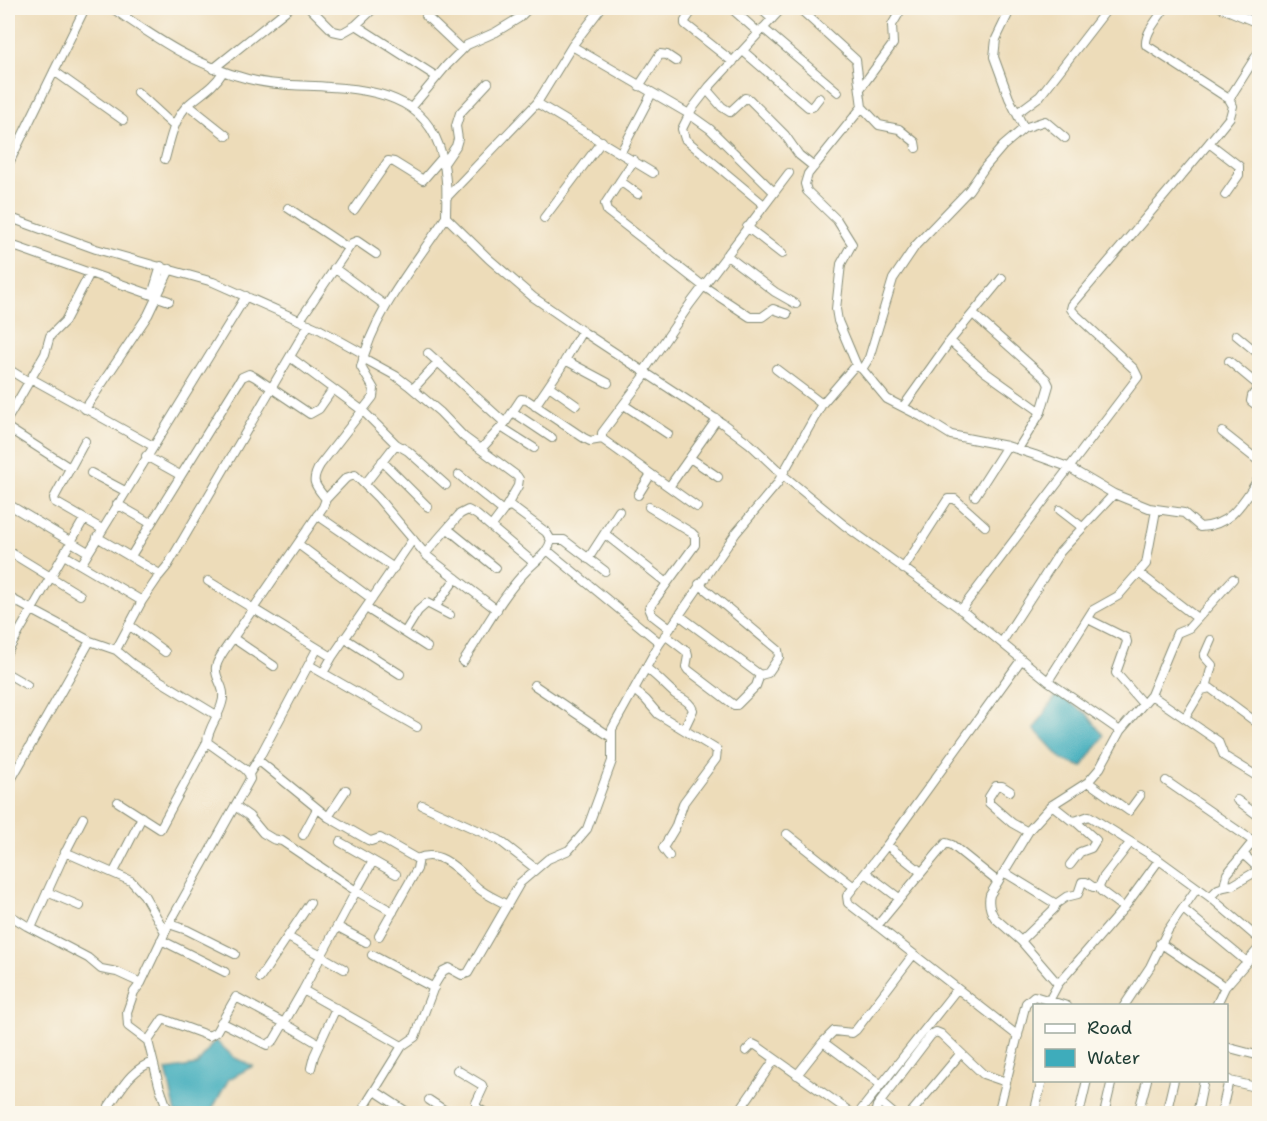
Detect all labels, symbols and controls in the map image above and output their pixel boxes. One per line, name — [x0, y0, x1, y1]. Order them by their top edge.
legend — [1033, 1004, 1228, 1082]
text: Road — [1087, 1016, 1132, 1040]
text: Water — [1087, 1046, 1140, 1070]

